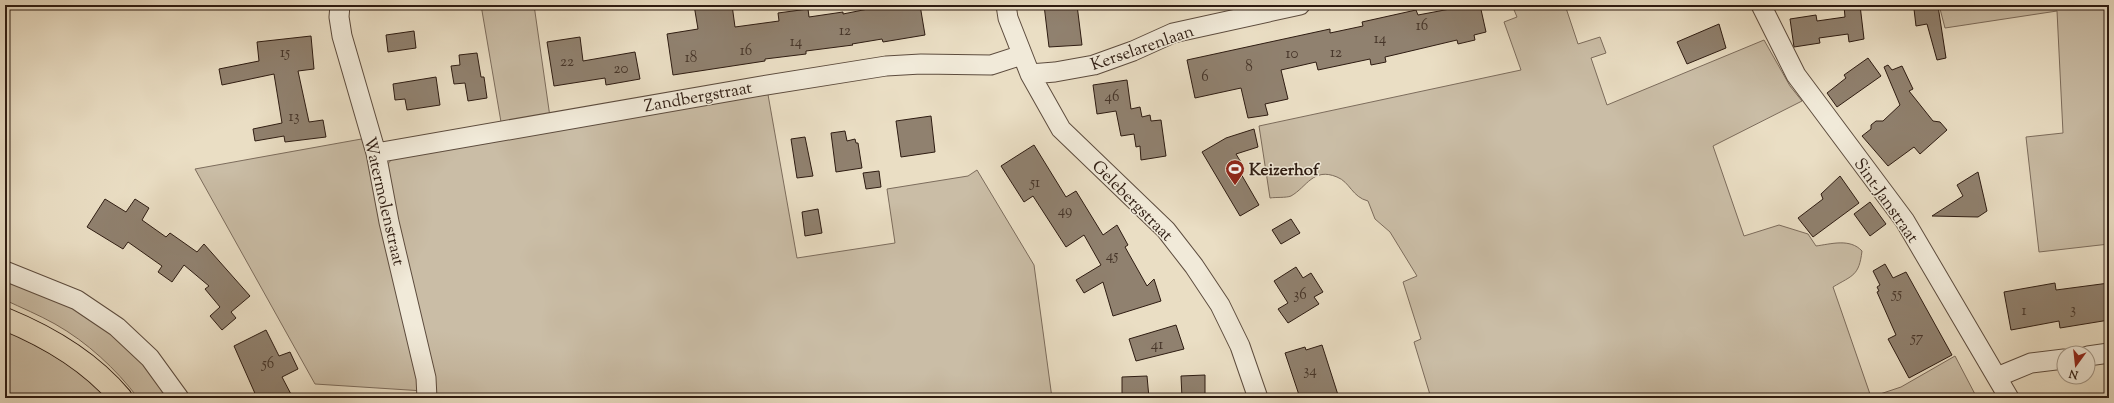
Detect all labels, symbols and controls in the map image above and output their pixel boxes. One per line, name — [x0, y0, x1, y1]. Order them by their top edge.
house number: 16 — [1416, 16, 1428, 37]
street label: Kerselarenlaan — [1088, 20, 1197, 78]
house number: 12 — [839, 21, 851, 42]
house number: 14 — [1374, 29, 1387, 50]
house number: 14 — [790, 32, 803, 53]
house number: 16 — [740, 41, 752, 62]
house number: 15 — [280, 43, 290, 64]
house number: 12 — [1330, 43, 1342, 64]
house number: 10 — [1286, 44, 1299, 65]
house number: 18 — [685, 48, 697, 69]
house number: 22 — [560, 52, 574, 73]
house number: 8 — [1245, 57, 1253, 78]
house number: 20 — [614, 59, 629, 80]
house number: 6 — [1201, 67, 1209, 88]
street label: Zandbergstraat — [643, 77, 754, 119]
house number: 46 — [1105, 87, 1119, 108]
house number: 13 — [288, 107, 300, 128]
street label: Watermolenstraat — [357, 135, 410, 268]
street label: Sint-Janstraat — [1847, 154, 1924, 249]
street label: Gelebergstraat — [1086, 155, 1178, 248]
sports icon: Keizerhof — [1224, 158, 1246, 186]
place label: Keizerhof — [1249, 159, 1320, 183]
house number: 51 — [1029, 173, 1040, 194]
house number: 49 — [1058, 201, 1072, 222]
house number: 45 — [1106, 246, 1118, 267]
house number: 55 — [1891, 284, 1902, 305]
house number: 36 — [1293, 285, 1307, 306]
house number: 3 — [2070, 300, 2076, 321]
house number: 1 — [2021, 301, 2027, 322]
house number: 57 — [1910, 328, 1924, 349]
house number: 41 — [1151, 335, 1163, 356]
north arrow — [2056, 345, 2096, 385]
house number: 56 — [261, 354, 274, 375]
house number: 34 — [1303, 361, 1317, 382]
text: N — [2067, 365, 2081, 383]

